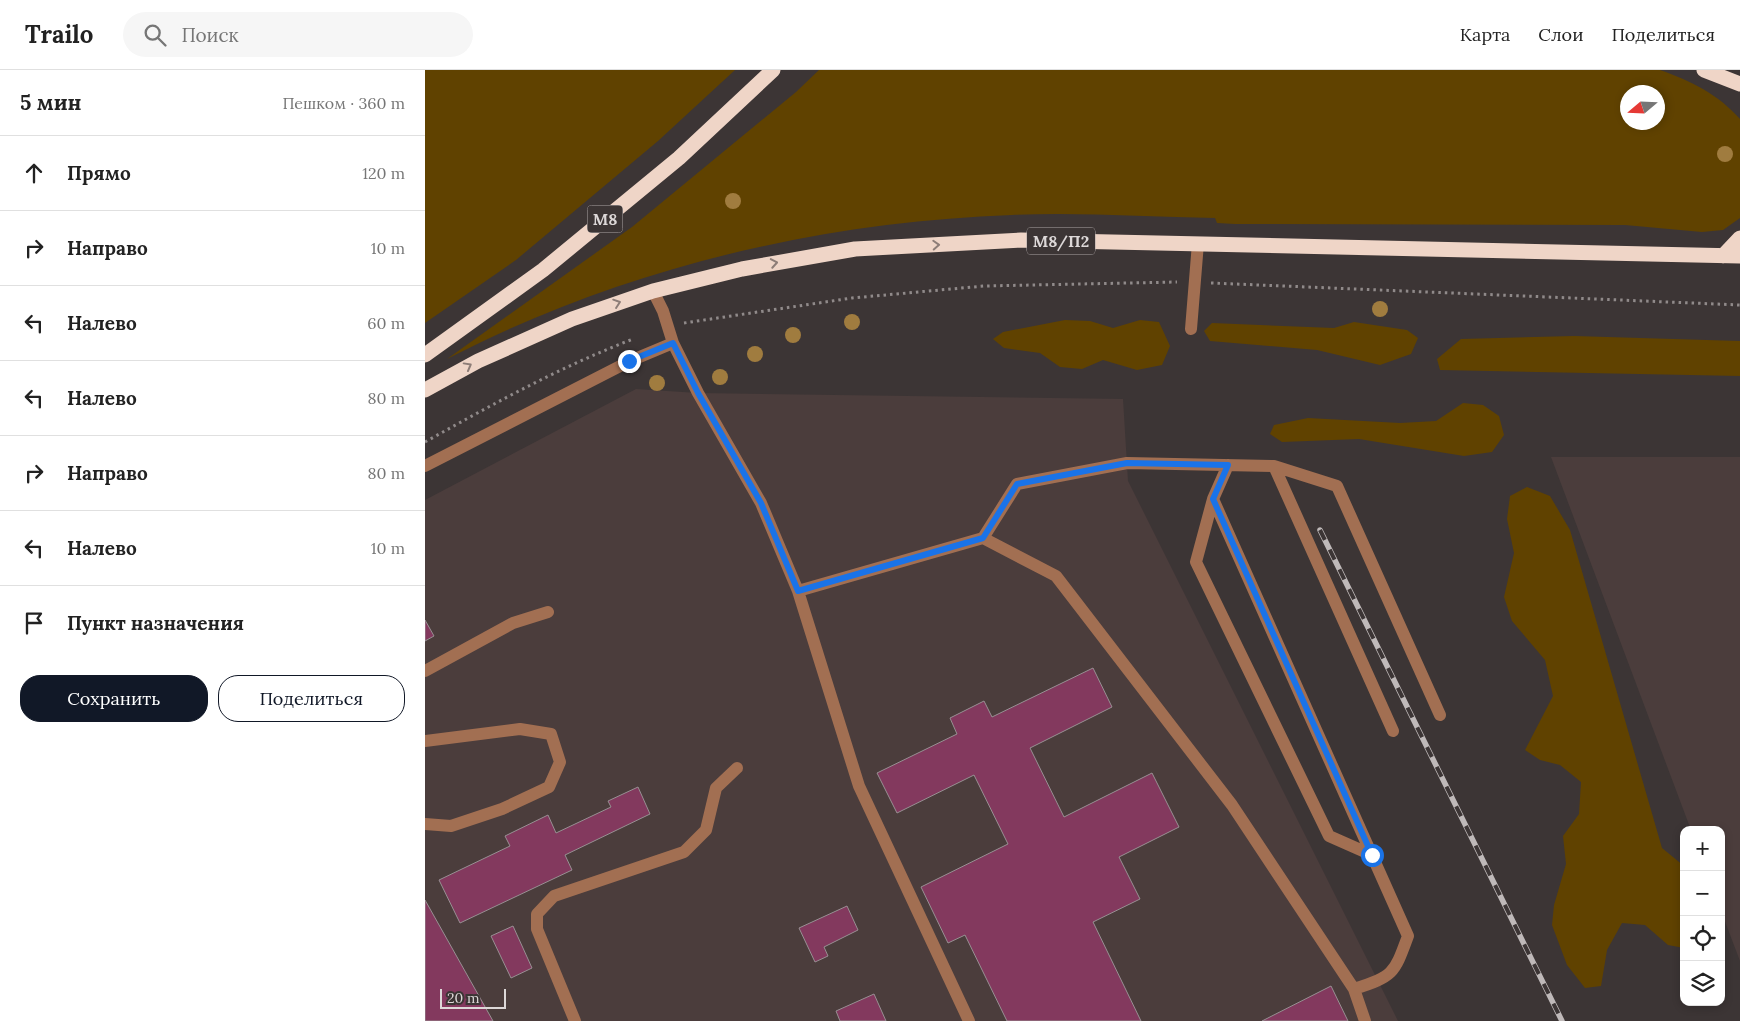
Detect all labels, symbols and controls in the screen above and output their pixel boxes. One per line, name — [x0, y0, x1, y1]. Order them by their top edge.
search box — [123, 12, 473, 57]
text: Trailo — [25, 19, 93, 50]
icon: search — [141, 21, 169, 49]
text: Поиск — [181, 23, 239, 47]
text: Карта — [1460, 23, 1510, 46]
text: Слои — [1538, 23, 1583, 46]
text: Поделиться — [1611, 23, 1715, 46]
north arrow — [1620, 85, 1665, 130]
text: 5 мин — [20, 89, 81, 116]
text: Пешком · 360 m — [283, 93, 405, 113]
icon: ahead — [20, 159, 48, 187]
text: Прямо — [67, 161, 131, 185]
text: 120 m — [362, 163, 405, 183]
road number: М8 — [587, 206, 623, 232]
road number: М8/П2 — [1027, 228, 1095, 255]
icon: right — [20, 234, 48, 262]
text: Направо — [67, 236, 148, 260]
text: 10 m — [371, 238, 405, 258]
one-way arrow — [932, 240, 940, 251]
one-way arrow — [770, 259, 779, 269]
one-way arrow — [612, 299, 621, 309]
icon: left — [20, 309, 48, 337]
text: Налево — [67, 311, 137, 335]
text: 60 m — [367, 313, 405, 333]
route end — [618, 350, 641, 373]
one-way arrow — [462, 363, 471, 373]
icon: left — [20, 384, 48, 412]
text: Налево — [67, 386, 137, 410]
text: 80 m — [368, 388, 405, 408]
icon: right — [20, 459, 48, 487]
text: Направо — [67, 461, 148, 485]
text: 80 m — [368, 463, 405, 483]
icon: left — [20, 534, 48, 562]
text: Налево — [67, 536, 137, 560]
text: 10 m — [371, 538, 405, 558]
icon: arrive — [20, 609, 48, 637]
text: Пункт назначения — [67, 611, 244, 635]
button: Сохранить — [20, 675, 208, 722]
button: Поделиться — [218, 675, 405, 722]
map controls — [1680, 826, 1725, 1006]
button: + — [1680, 826, 1725, 871]
route start — [1361, 844, 1384, 867]
button: − — [1680, 871, 1725, 916]
button: locate — [1680, 916, 1725, 961]
button: layers — [1680, 961, 1725, 1006]
scale bar — [440, 986, 506, 1009]
text: 20 m — [447, 989, 479, 1007]

